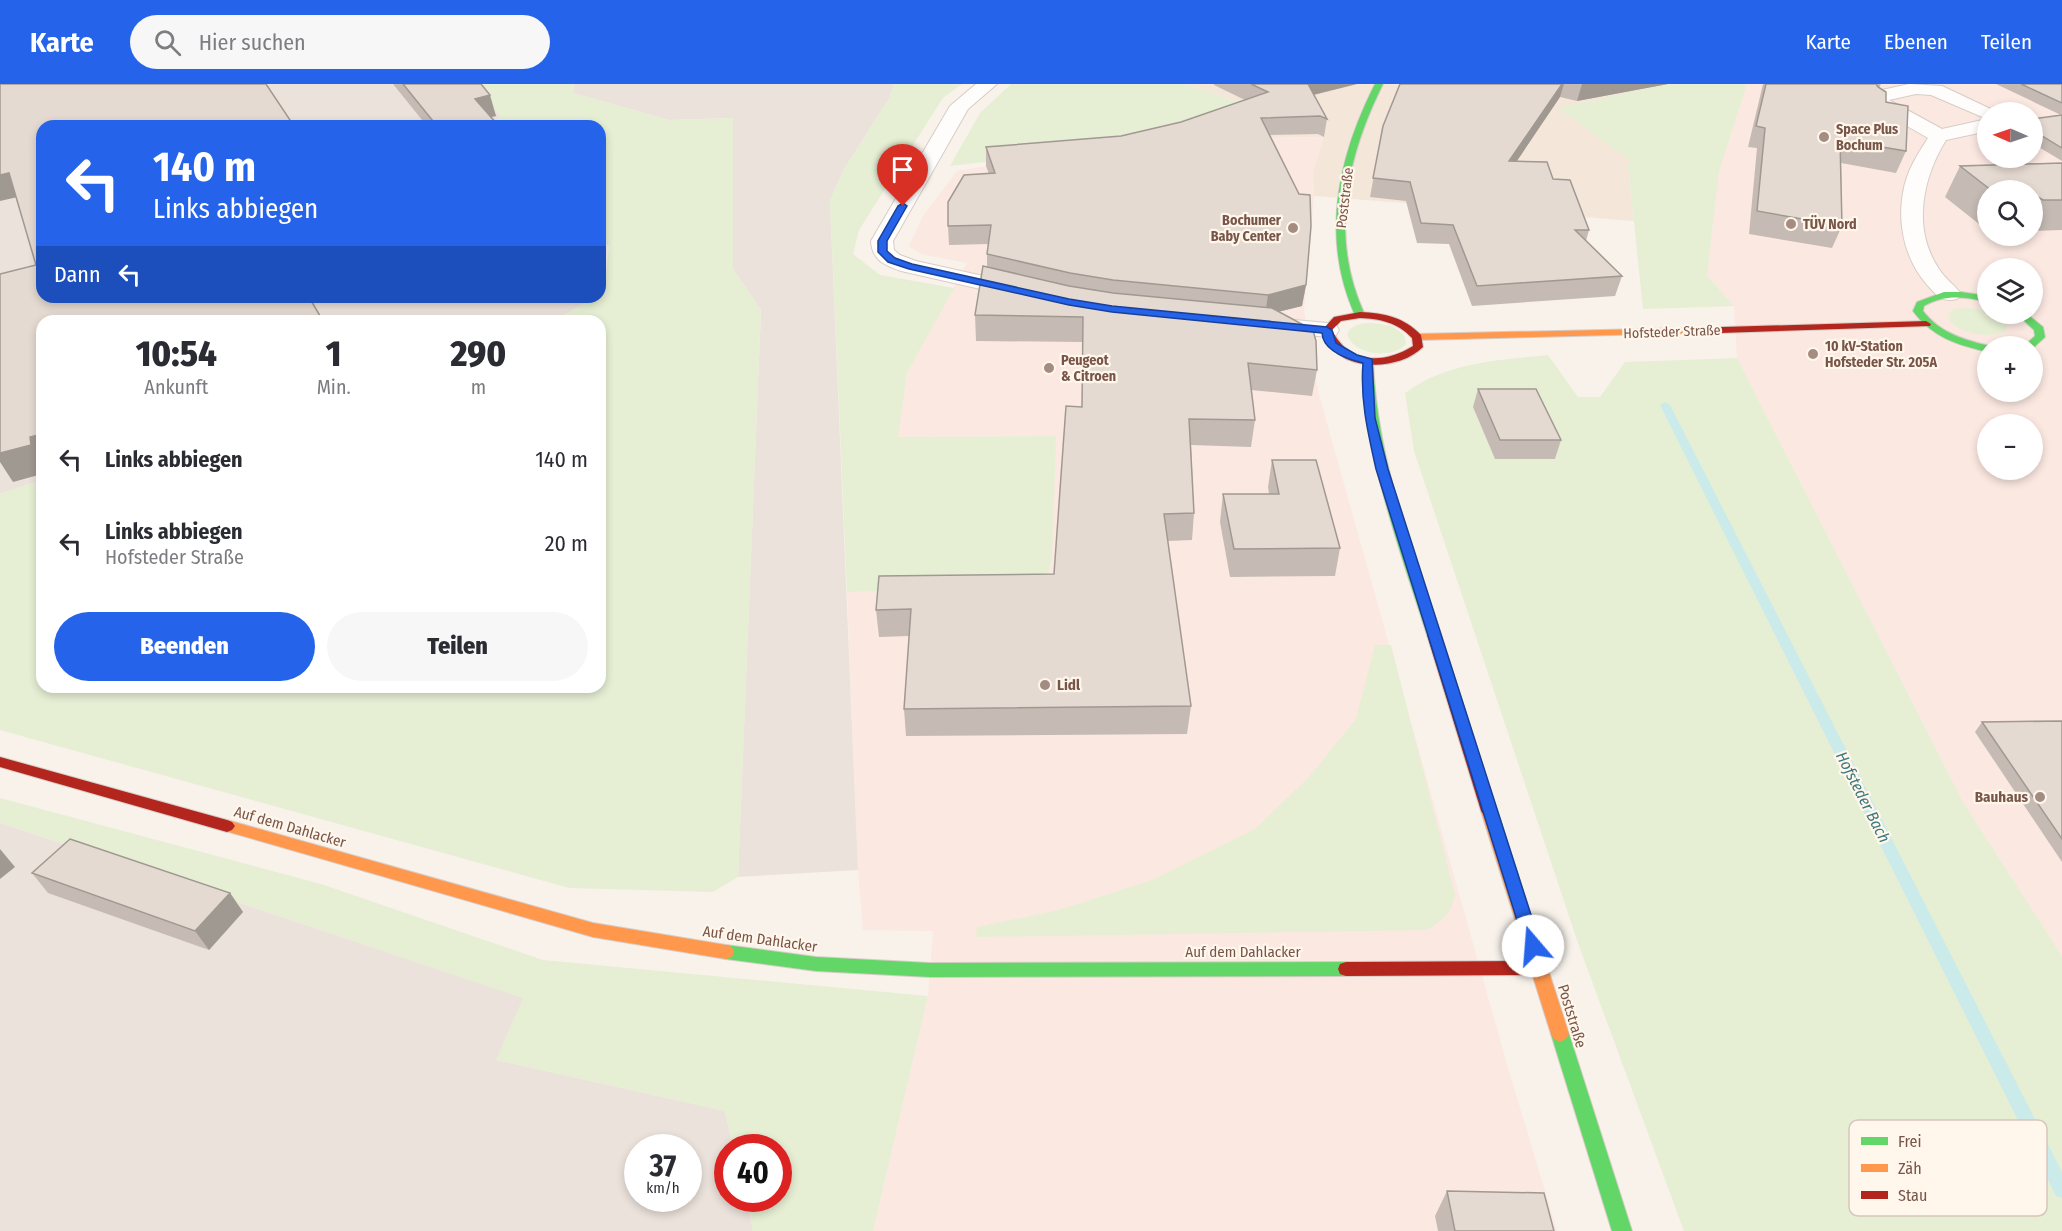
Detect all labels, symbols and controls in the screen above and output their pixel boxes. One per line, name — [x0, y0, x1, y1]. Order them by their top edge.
search box — [130, 15, 550, 69]
text: Karte — [30, 26, 94, 59]
icon: search — [151, 26, 184, 59]
text: Hier suchen — [199, 29, 306, 56]
text: Karte — [1805, 29, 1851, 55]
text: Ebenen — [1884, 29, 1948, 55]
text: Teilen — [1981, 29, 2032, 55]
north arrow — [1977, 102, 2043, 168]
map controls — [1977, 102, 2043, 480]
place label: Space Plus Bochum — [1836, 121, 1898, 154]
marker: Space Plus Bochum — [1817, 130, 1831, 144]
text: 140 m — [153, 142, 256, 192]
icon: left — [54, 144, 132, 222]
pin — [877, 144, 928, 206]
icon: arrive — [886, 153, 919, 186]
street label: Poststraße — [1333, 167, 1357, 229]
button: search — [1977, 180, 2043, 246]
text: Links abbiegen — [153, 193, 318, 225]
place label: Bochumer Baby Center — [1211, 212, 1282, 245]
place label: TÜV Nord — [1803, 215, 1857, 233]
marker: TÜV Nord — [1784, 217, 1798, 231]
marker: Bochumer Baby Center — [1286, 221, 1300, 235]
icon: left — [113, 258, 146, 291]
button: layers — [1977, 258, 2043, 324]
text: Dann — [54, 261, 101, 288]
street label: Hofsteder Straße — [1623, 322, 1721, 342]
text: 10:54 — [136, 332, 217, 376]
text: 1 — [326, 332, 341, 376]
text: 290 — [450, 332, 506, 376]
button: + — [1977, 336, 2043, 402]
place label: 10 kV-Station Hofsteder Str. 205A — [1825, 338, 1937, 371]
marker: 10 kV-Station Hofsteder Str. 205A — [1806, 347, 1820, 361]
place label: Peugeot & Citroen — [1061, 352, 1116, 385]
marker: Peugeot & Citroen — [1042, 361, 1056, 375]
text: Ankunft — [144, 375, 208, 399]
text: Min. — [317, 375, 351, 399]
text: m — [471, 375, 486, 399]
button: − — [1977, 414, 2043, 480]
icon: left — [54, 443, 87, 476]
text: Links abbiegen — [105, 446, 243, 473]
text: 140 m — [535, 446, 588, 473]
text: Links abbiegen — [105, 518, 243, 545]
icon: left — [54, 527, 87, 560]
text: 20 m — [545, 530, 588, 557]
text: Hofsteder Straße — [105, 545, 244, 569]
button: Beenden — [54, 612, 315, 681]
button: Teilen — [327, 612, 588, 681]
place label: Lidl — [1057, 676, 1081, 694]
marker: Lidl — [1038, 678, 1052, 692]
water label: Hofsteder Bach — [1832, 748, 1894, 846]
place label: Bauhaus — [1975, 788, 2028, 806]
marker: Bauhaus — [2033, 790, 2047, 804]
street label: Auf dem Dahlacker — [232, 802, 349, 852]
position arrow — [1501, 914, 1565, 978]
street label: Auf dem Dahlacker — [702, 922, 819, 956]
street label: Auf dem Dahlacker — [1185, 943, 1301, 961]
street label: Poststraße — [1554, 982, 1590, 1050]
legend — [1849, 1120, 2047, 1216]
text: Frei — [1898, 1132, 1922, 1151]
speed limit sign: 40 — [714, 1134, 792, 1212]
text: 37 — [650, 1148, 676, 1184]
text: Zäh — [1898, 1159, 1922, 1178]
text: km/h — [646, 1179, 680, 1197]
text: Stau — [1898, 1186, 1927, 1205]

